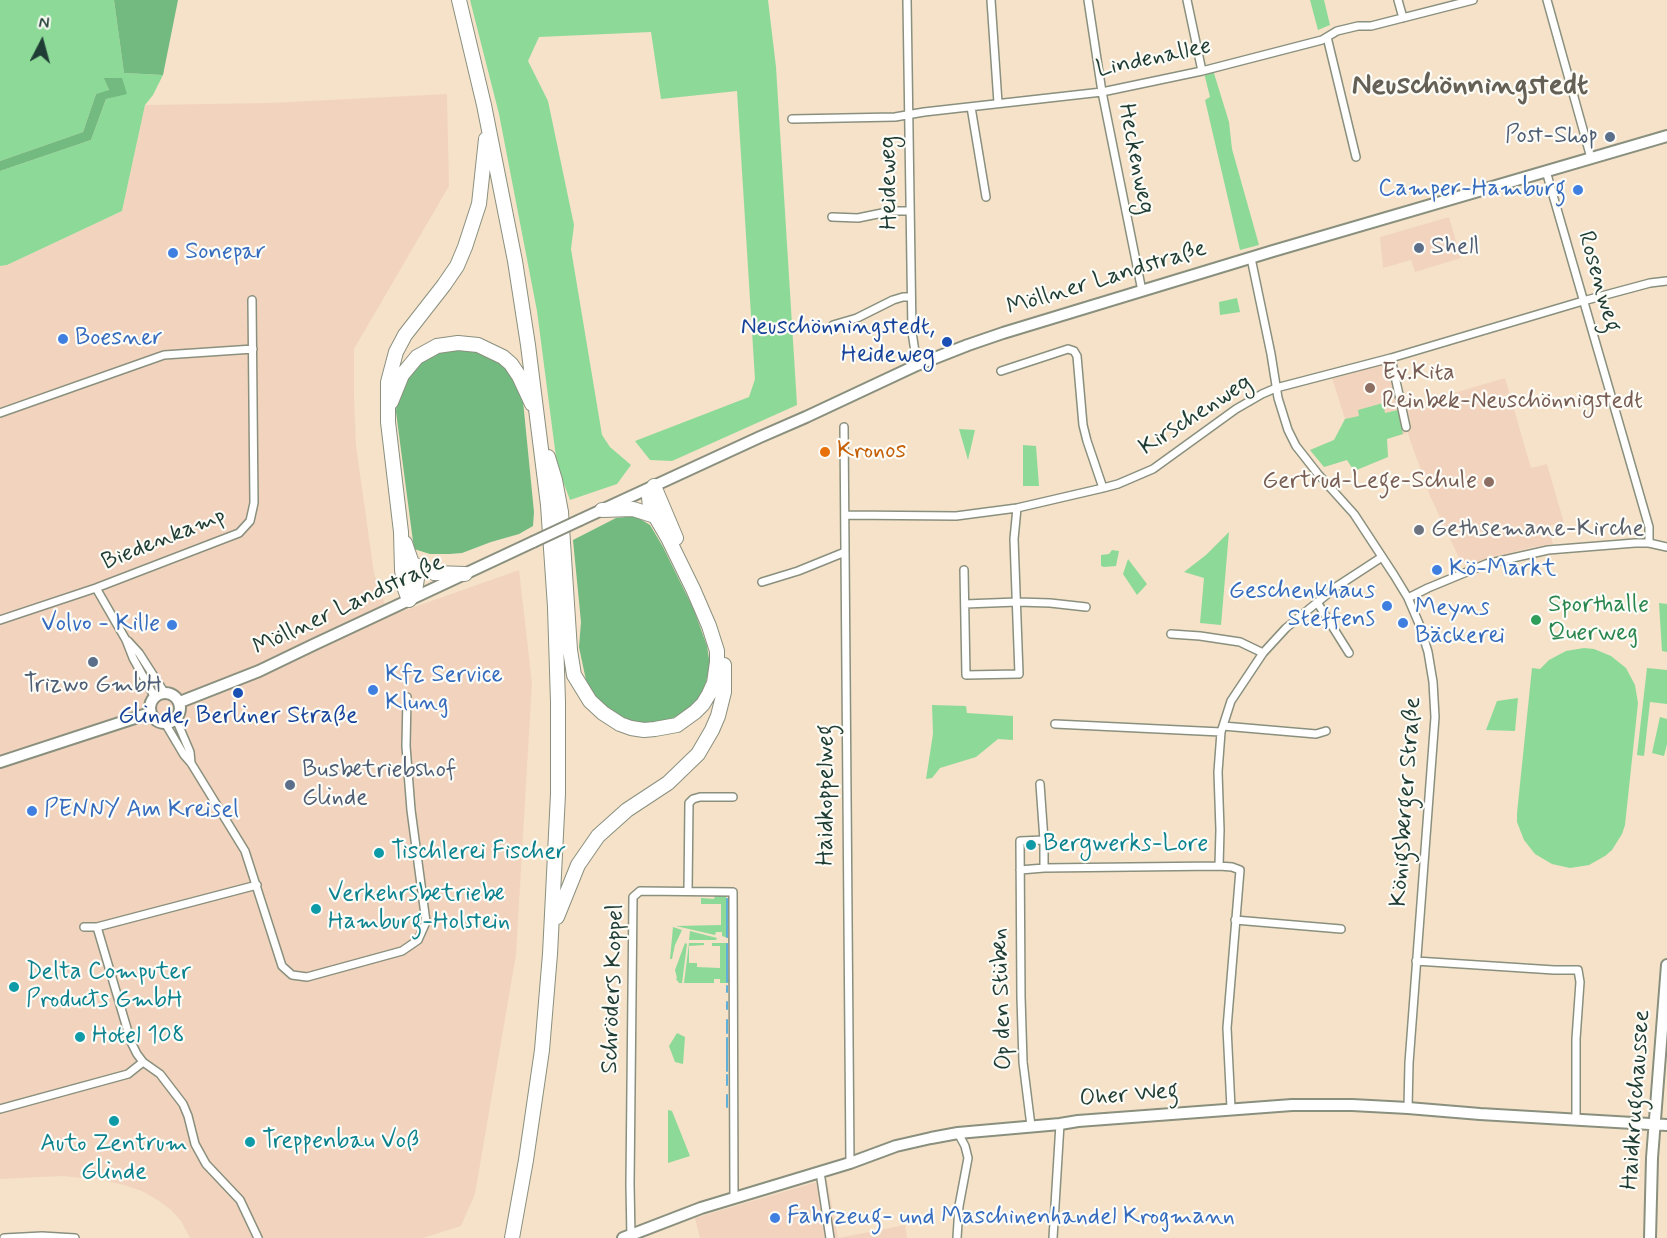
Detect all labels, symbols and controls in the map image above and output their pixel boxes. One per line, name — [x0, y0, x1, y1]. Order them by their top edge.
north arrow — [12, 12, 72, 72]
text: N — [38, 13, 50, 35]
street label: Lindenallee — [1094, 33, 1214, 85]
district label: Neuschönningstedt — [1352, 69, 1588, 105]
street label: Heckenweg — [1110, 101, 1160, 217]
place label: Post-Shop — [1505, 123, 1598, 151]
marker: Post-Shop — [1603, 130, 1617, 144]
street label: Heideweg — [875, 136, 905, 230]
place label: Camper-Hamburg — [1378, 176, 1566, 204]
marker: Camper-Hamburg — [1571, 183, 1585, 197]
street label: Rosenweg — [1570, 228, 1626, 336]
place label: Shell — [1431, 234, 1479, 262]
street label: Möllner Landstraße — [1004, 235, 1210, 323]
place label: Sonepar — [185, 239, 266, 267]
marker: Shell — [1412, 241, 1426, 255]
marker: Sonepar — [166, 246, 180, 260]
place label: Neuschönningstedt, Heideweg — [741, 314, 935, 370]
place label: Boesner — [75, 325, 163, 353]
marker: Boesner — [56, 332, 70, 346]
marker: Neuschönningstedt, Heideweg — [940, 335, 954, 349]
place label: Ev.Kita Reinbek-Neuschönnigstedt — [1382, 360, 1643, 416]
street label: Kirschenweg — [1134, 369, 1258, 463]
marker: Ev.Kita Reinbek-Neuschönnigstedt — [1363, 381, 1377, 395]
place label: Kronos — [837, 438, 906, 466]
marker: Kronos — [818, 445, 832, 459]
place label: Gertrud-Lege-Schule — [1262, 468, 1477, 496]
marker: Gertrud-Lege-Schule — [1482, 475, 1496, 489]
street label: Biedenkamp — [98, 502, 230, 578]
place label: Gethsemane-Kirche — [1431, 516, 1644, 544]
marker: Gethsemane-Kirche — [1412, 523, 1426, 537]
street label: Möllner Landstraße — [249, 549, 449, 663]
place label: Kö-Markt — [1449, 556, 1556, 584]
marker: Kö-Markt — [1430, 563, 1444, 577]
place label: Geschenkhaus Steffens — [1229, 578, 1375, 634]
place label: Sporthalle Querweg — [1548, 592, 1649, 648]
place label: Meyns Bäckerei — [1415, 595, 1505, 651]
marker: Geschenkhaus Steffens — [1380, 599, 1394, 613]
place label: Volvo - Kille — [41, 611, 160, 639]
marker: Sporthalle Querweg — [1529, 613, 1543, 627]
marker: Meyns Bäckerei — [1396, 616, 1410, 630]
marker: Volvo - Kille — [165, 618, 179, 632]
marker: Trizwo GmbH — [86, 655, 100, 669]
place label: Kfz Service Klung — [385, 662, 503, 718]
place label: Trizwo GmbH — [24, 672, 162, 700]
marker: Kfz Service Klung — [366, 683, 380, 697]
marker: Glinde, Berliner Straße — [231, 686, 245, 700]
street label: Königsberger Straße — [1385, 696, 1429, 908]
place label: Glinde, Berliner Straße — [118, 703, 358, 731]
street label: Haidkoppelweg — [813, 724, 841, 866]
place label: Busbetriebshof Glinde — [302, 757, 456, 813]
marker: Busbetriebshof Glinde — [283, 778, 297, 792]
place label: PENNY Am Kreisel — [44, 797, 239, 825]
marker: PENNY Am Kreisel — [25, 804, 39, 818]
place label: Bergwerks-Lore — [1043, 831, 1208, 859]
marker: Bergwerks-Lore — [1024, 838, 1038, 852]
place label: Tischlerei Fischer — [391, 839, 566, 867]
marker: Tischlerei Fischer — [372, 846, 386, 860]
place label: Verkehrsbetriebe Hamburg-Holstein — [328, 881, 510, 937]
marker: Verkehrsbetriebe Hamburg-Holstein — [309, 902, 323, 916]
street label: Schröders Koppel — [597, 904, 631, 1074]
street label: Op den Stüben — [986, 927, 1020, 1071]
place label: Delta Computer Products GmbH — [26, 959, 191, 1015]
marker: Delta Computer Products GmbH — [7, 980, 21, 994]
street label: Haidkrugchaussee — [1616, 1009, 1658, 1191]
place label: Hotel 108 — [92, 1023, 185, 1051]
marker: Hotel 108 — [73, 1030, 87, 1044]
street label: Oher Weg — [1078, 1077, 1180, 1115]
marker: Auto Zentrum Glinde — [107, 1114, 121, 1128]
place label: Treppenbau Voß — [262, 1128, 419, 1156]
place label: Auto Zentrum Glinde — [40, 1131, 188, 1187]
marker: Treppenbau Voß — [243, 1135, 257, 1149]
place label: Fahrzeug- und Maschinenhandel Krogmann — [787, 1204, 1235, 1232]
marker: Fahrzeug- und Maschinenhandel Krogmann — [768, 1211, 782, 1225]

